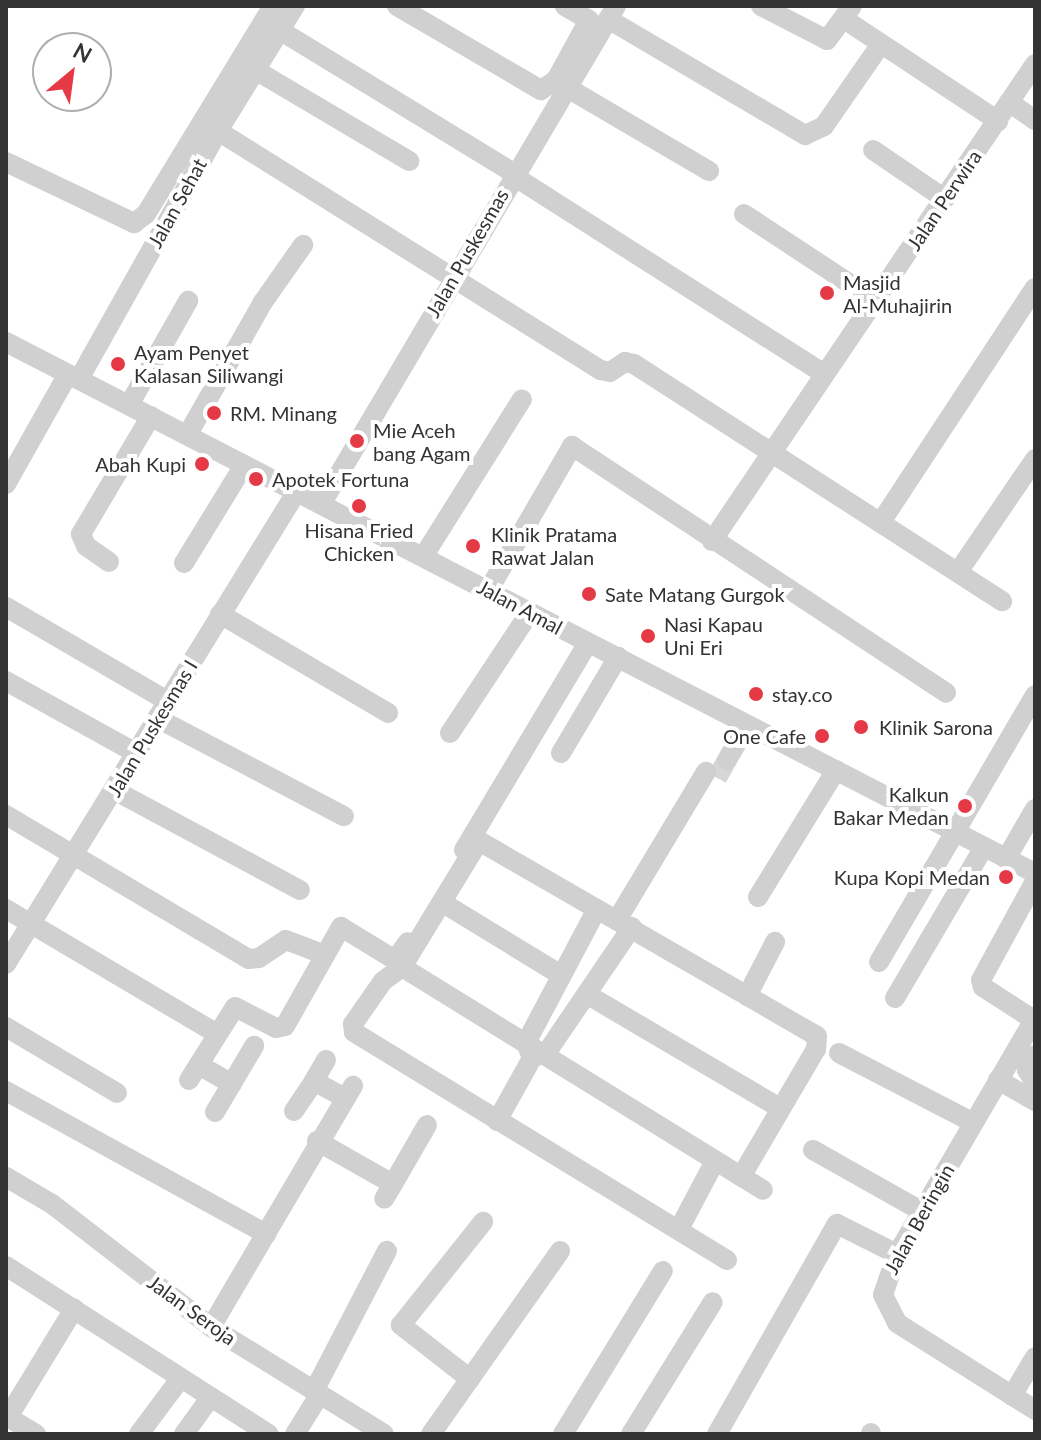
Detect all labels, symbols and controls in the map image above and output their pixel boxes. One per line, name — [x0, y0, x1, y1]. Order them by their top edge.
north arrow — [32, 32, 112, 112]
text: N — [69, 36, 97, 68]
street label: Jalan Perwira — [902, 145, 986, 255]
street label: Jalan Sehat — [143, 154, 211, 252]
street label: Jalan Puskesmas — [420, 184, 514, 322]
place label: Masjid Al-Muhajirin — [843, 270, 952, 317]
marker: Masjid Al-Muhajirin — [818, 284, 836, 302]
place label: Ayam Penyet Kalasan Siliwangi — [134, 340, 284, 387]
marker: Ayam Penyet Kalasan Siliwangi — [109, 355, 127, 373]
place label: RM. Minang — [230, 401, 337, 425]
marker: RM. Minang — [205, 404, 223, 422]
place label: Mie Aceh bang Agam — [373, 418, 471, 465]
marker: Mie Aceh bang Agam — [348, 432, 366, 450]
place label: Abah Kupi — [95, 452, 186, 476]
marker: Abah Kupi — [193, 455, 211, 473]
place label: Apotek Fortuna — [272, 467, 409, 491]
marker: Apotek Fortuna — [247, 470, 265, 488]
marker: Hisana Fried Chicken — [350, 497, 368, 515]
place label: Hisana Fried Chicken — [304, 518, 414, 565]
place label: Klinik Pratama Rawat Jalan — [491, 522, 617, 569]
marker: Klinik Pratama Rawat Jalan — [462, 535, 484, 557]
street label: Jalan Amal — [473, 574, 567, 640]
place label: Sate Matang Gurgok — [605, 582, 785, 606]
marker: Sate Matang Gurgok — [580, 585, 598, 603]
place label: Nasi Kapau Uni Eri — [664, 612, 763, 659]
marker: Nasi Kapau Uni Eri — [639, 627, 657, 645]
street label: Jalan Puskesmas I — [102, 655, 202, 801]
place label: stay.co — [772, 682, 833, 706]
marker: stay.co — [747, 685, 765, 703]
place label: Klinik Sarona — [879, 715, 993, 739]
marker: Klinik Sarona — [850, 716, 872, 738]
place label: One Cafe — [723, 724, 806, 748]
marker: One Cafe — [813, 727, 831, 745]
place label: Kalkun Bakar Medan — [833, 782, 949, 829]
marker: Kalkun Bakar Medan — [956, 797, 974, 815]
place label: Kupa Kopi Medan — [834, 865, 990, 889]
marker: Kupa Kopi Medan — [997, 868, 1015, 886]
street label: Jalan Beringin — [879, 1160, 959, 1278]
street label: Jalan Seroja — [143, 1270, 241, 1350]

